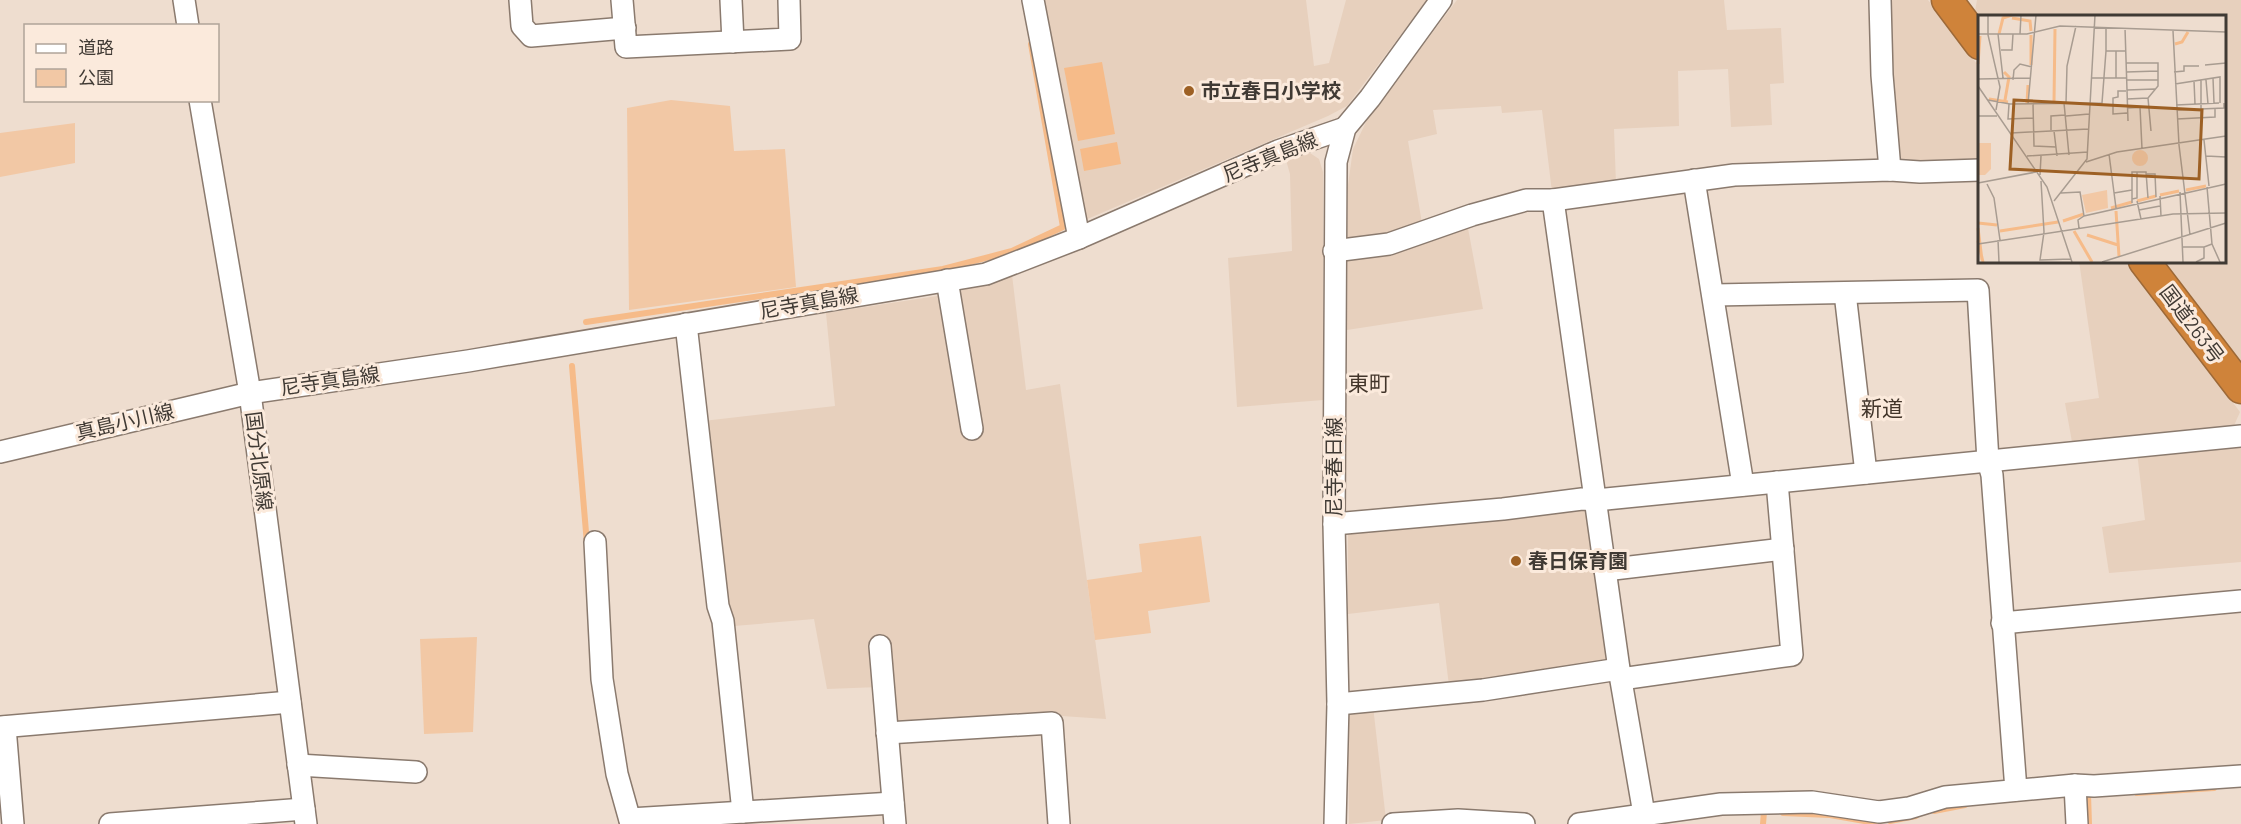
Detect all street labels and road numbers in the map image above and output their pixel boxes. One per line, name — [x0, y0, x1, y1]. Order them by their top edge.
street label: 尼寺真島線 — [1219, 126, 1320, 186]
street label: 国道263号 — [2156, 280, 2230, 367]
street label: 尼寺真島線 — [758, 282, 860, 323]
street label: 尼寺真島線 — [279, 361, 381, 399]
street label: 真島小川線 — [73, 398, 176, 444]
street label: 国分北原線 — [242, 410, 278, 512]
street label: 尼寺春日線 — [1321, 417, 1345, 517]

